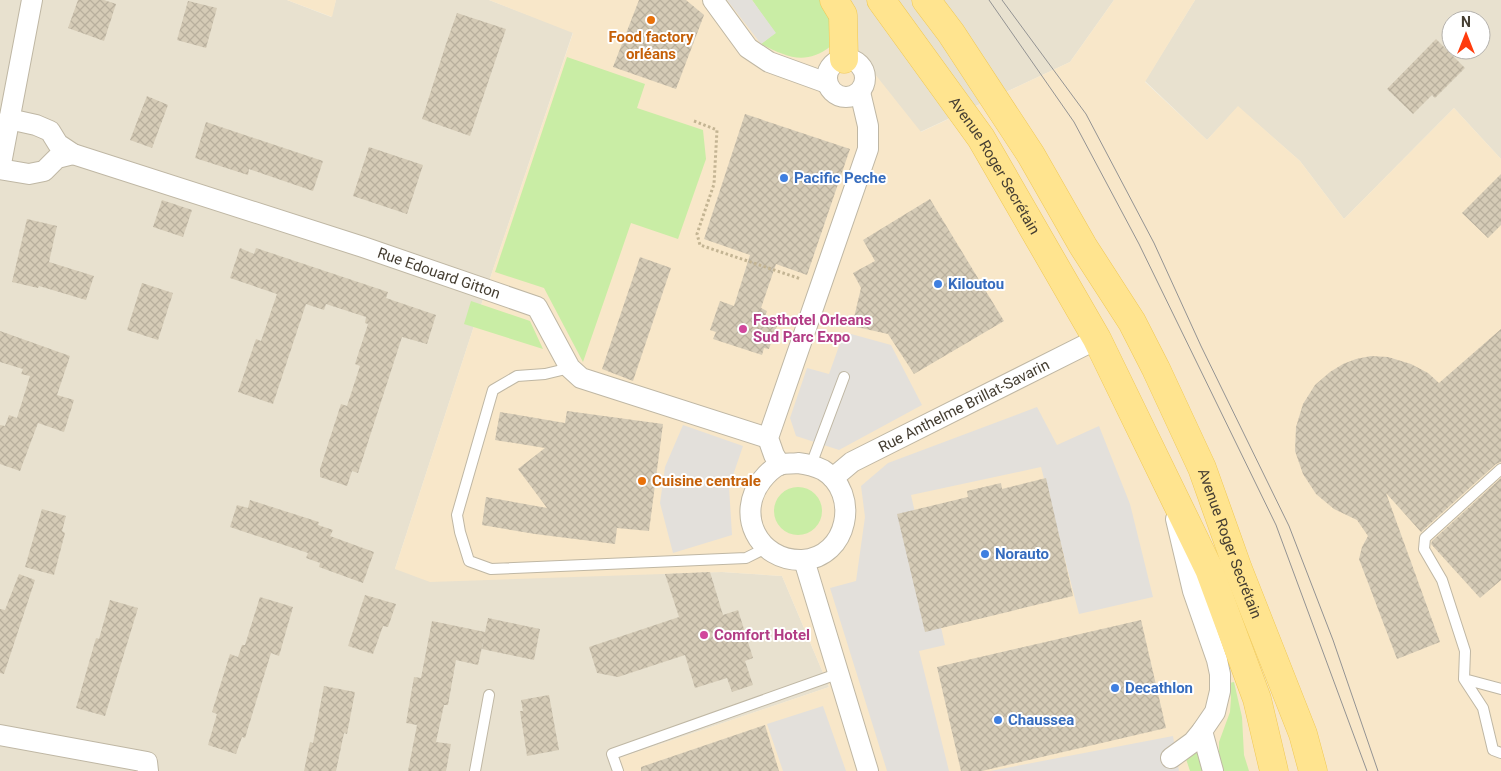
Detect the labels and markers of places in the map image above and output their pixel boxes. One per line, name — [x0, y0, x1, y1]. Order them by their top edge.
marker: Food factory orléans — [645, 14, 657, 26]
place label: Food factory orléans — [609, 28, 694, 63]
place label: Pacific Peche — [794, 169, 886, 187]
marker: Pacific Peche — [778, 172, 790, 184]
place label: Kiloutou — [948, 275, 1004, 293]
marker: Kiloutou — [932, 278, 944, 290]
place label: Fasthotel Orleans Sud Parc Expo — [753, 311, 872, 346]
marker: Fasthotel Orleans Sud Parc Expo — [737, 323, 749, 335]
place label: Cuisine centrale — [652, 472, 761, 490]
marker: Cuisine centrale — [636, 475, 648, 487]
place label: Norauto — [995, 545, 1049, 563]
marker: Norauto — [979, 548, 991, 560]
place label: Comfort Hotel — [714, 626, 810, 644]
marker: Comfort Hotel — [698, 629, 710, 641]
place label: Decathlon — [1125, 679, 1193, 697]
marker: Decathlon — [1109, 682, 1121, 694]
place label: Chaussea — [1008, 711, 1074, 729]
marker: Chaussea — [992, 714, 1004, 726]

